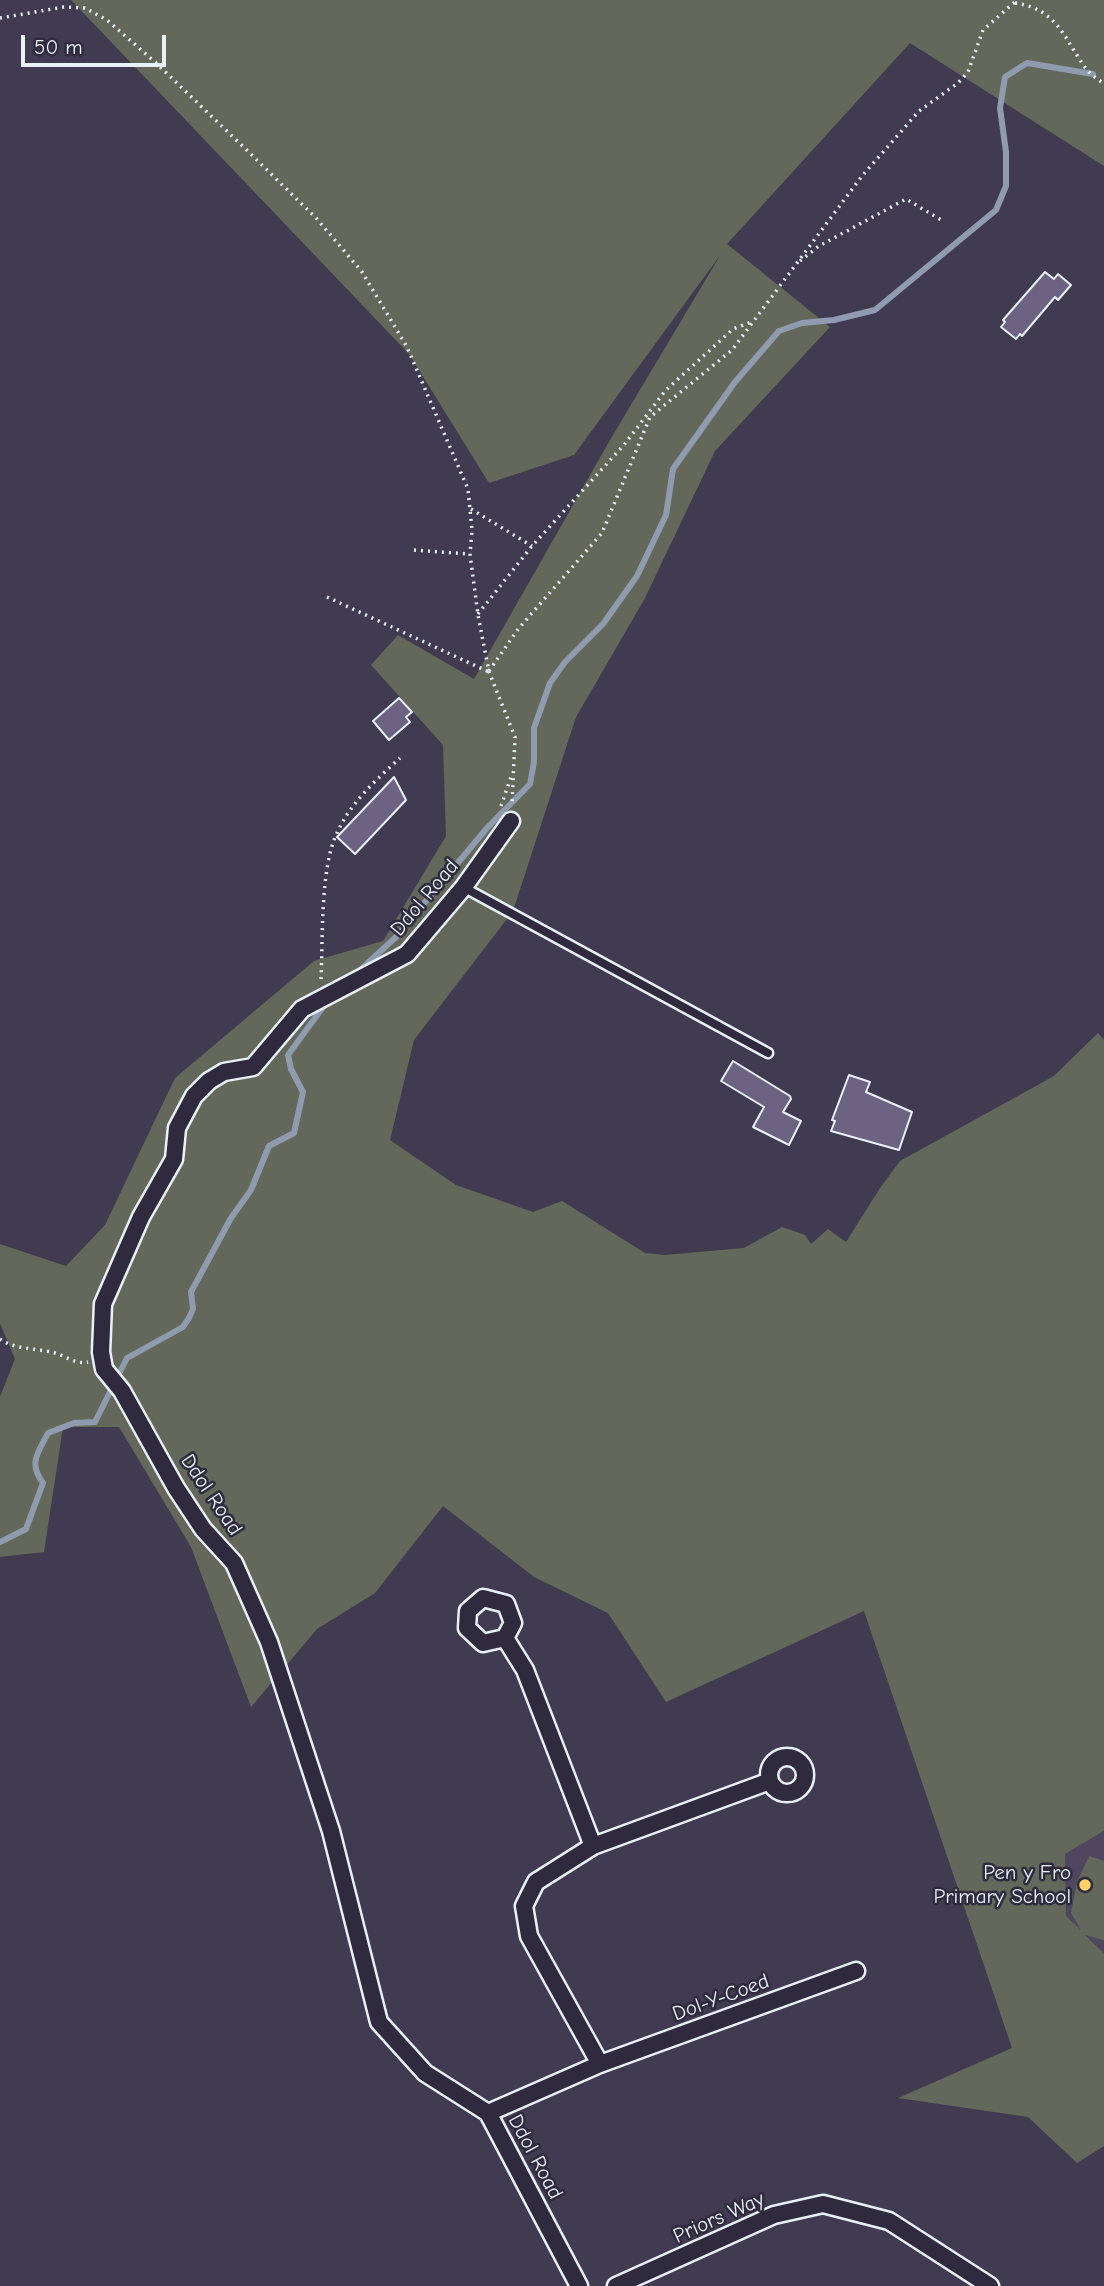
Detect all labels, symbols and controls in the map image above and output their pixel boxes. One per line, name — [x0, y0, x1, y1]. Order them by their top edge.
scale bar — [24, 21, 170, 65]
text: 50 m — [34, 35, 83, 59]
street label: Ddol Road — [386, 855, 464, 941]
street label: Ddol Road — [175, 1450, 247, 1540]
place label: Pen y Fro Primary School — [933, 1860, 1071, 1910]
marker: Pen y Fro Primary School — [1077, 1877, 1093, 1893]
street label: Dol-Y-Coed — [669, 1969, 773, 2027]
street label: Ddol Road — [502, 2110, 568, 2204]
street label: Priors Way — [670, 2187, 768, 2249]

